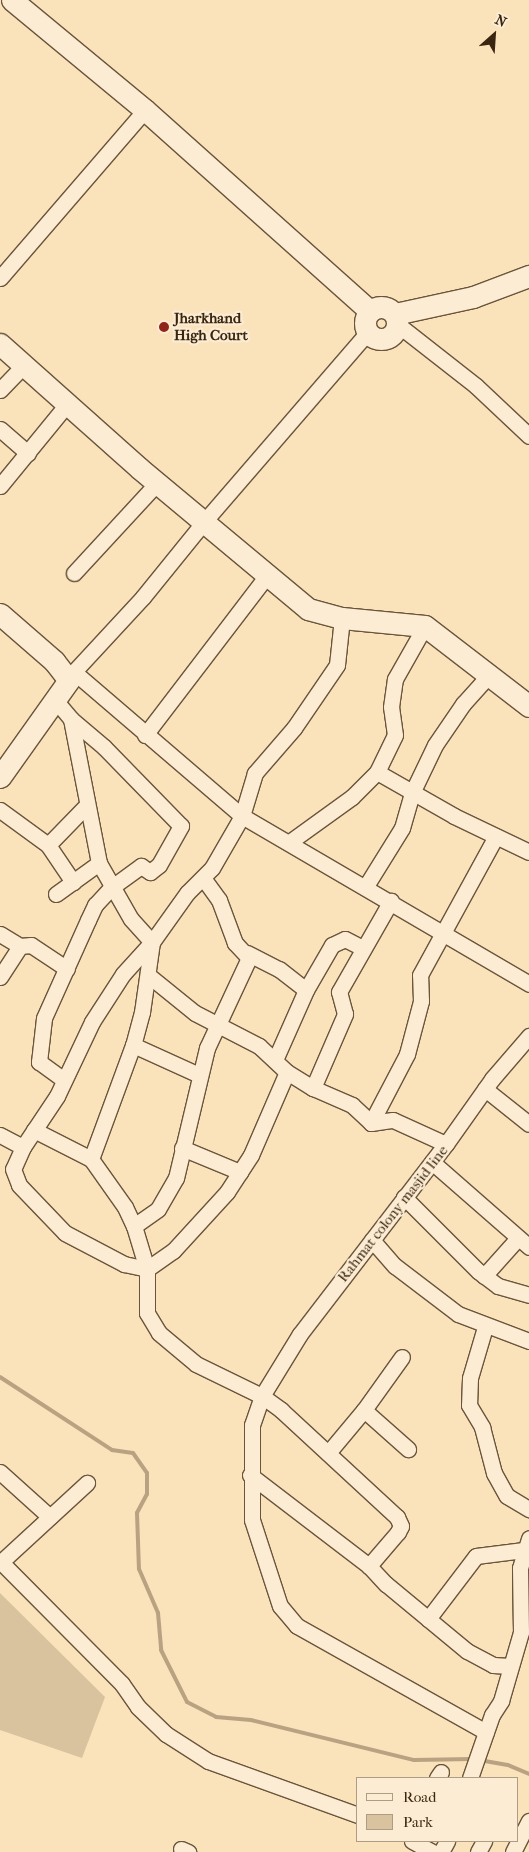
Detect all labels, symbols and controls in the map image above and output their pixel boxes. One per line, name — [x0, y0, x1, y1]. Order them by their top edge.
north arrow — [469, 10, 519, 60]
text: N — [492, 11, 509, 31]
place label: Jharkhand High Court — [174, 309, 248, 344]
marker: Jharkhand High Court — [158, 321, 170, 333]
street label: Rahmat colony masjid line — [334, 1142, 452, 1286]
legend — [356, 1777, 519, 1842]
text: Road — [403, 1788, 436, 1806]
text: Park — [403, 1813, 433, 1831]

